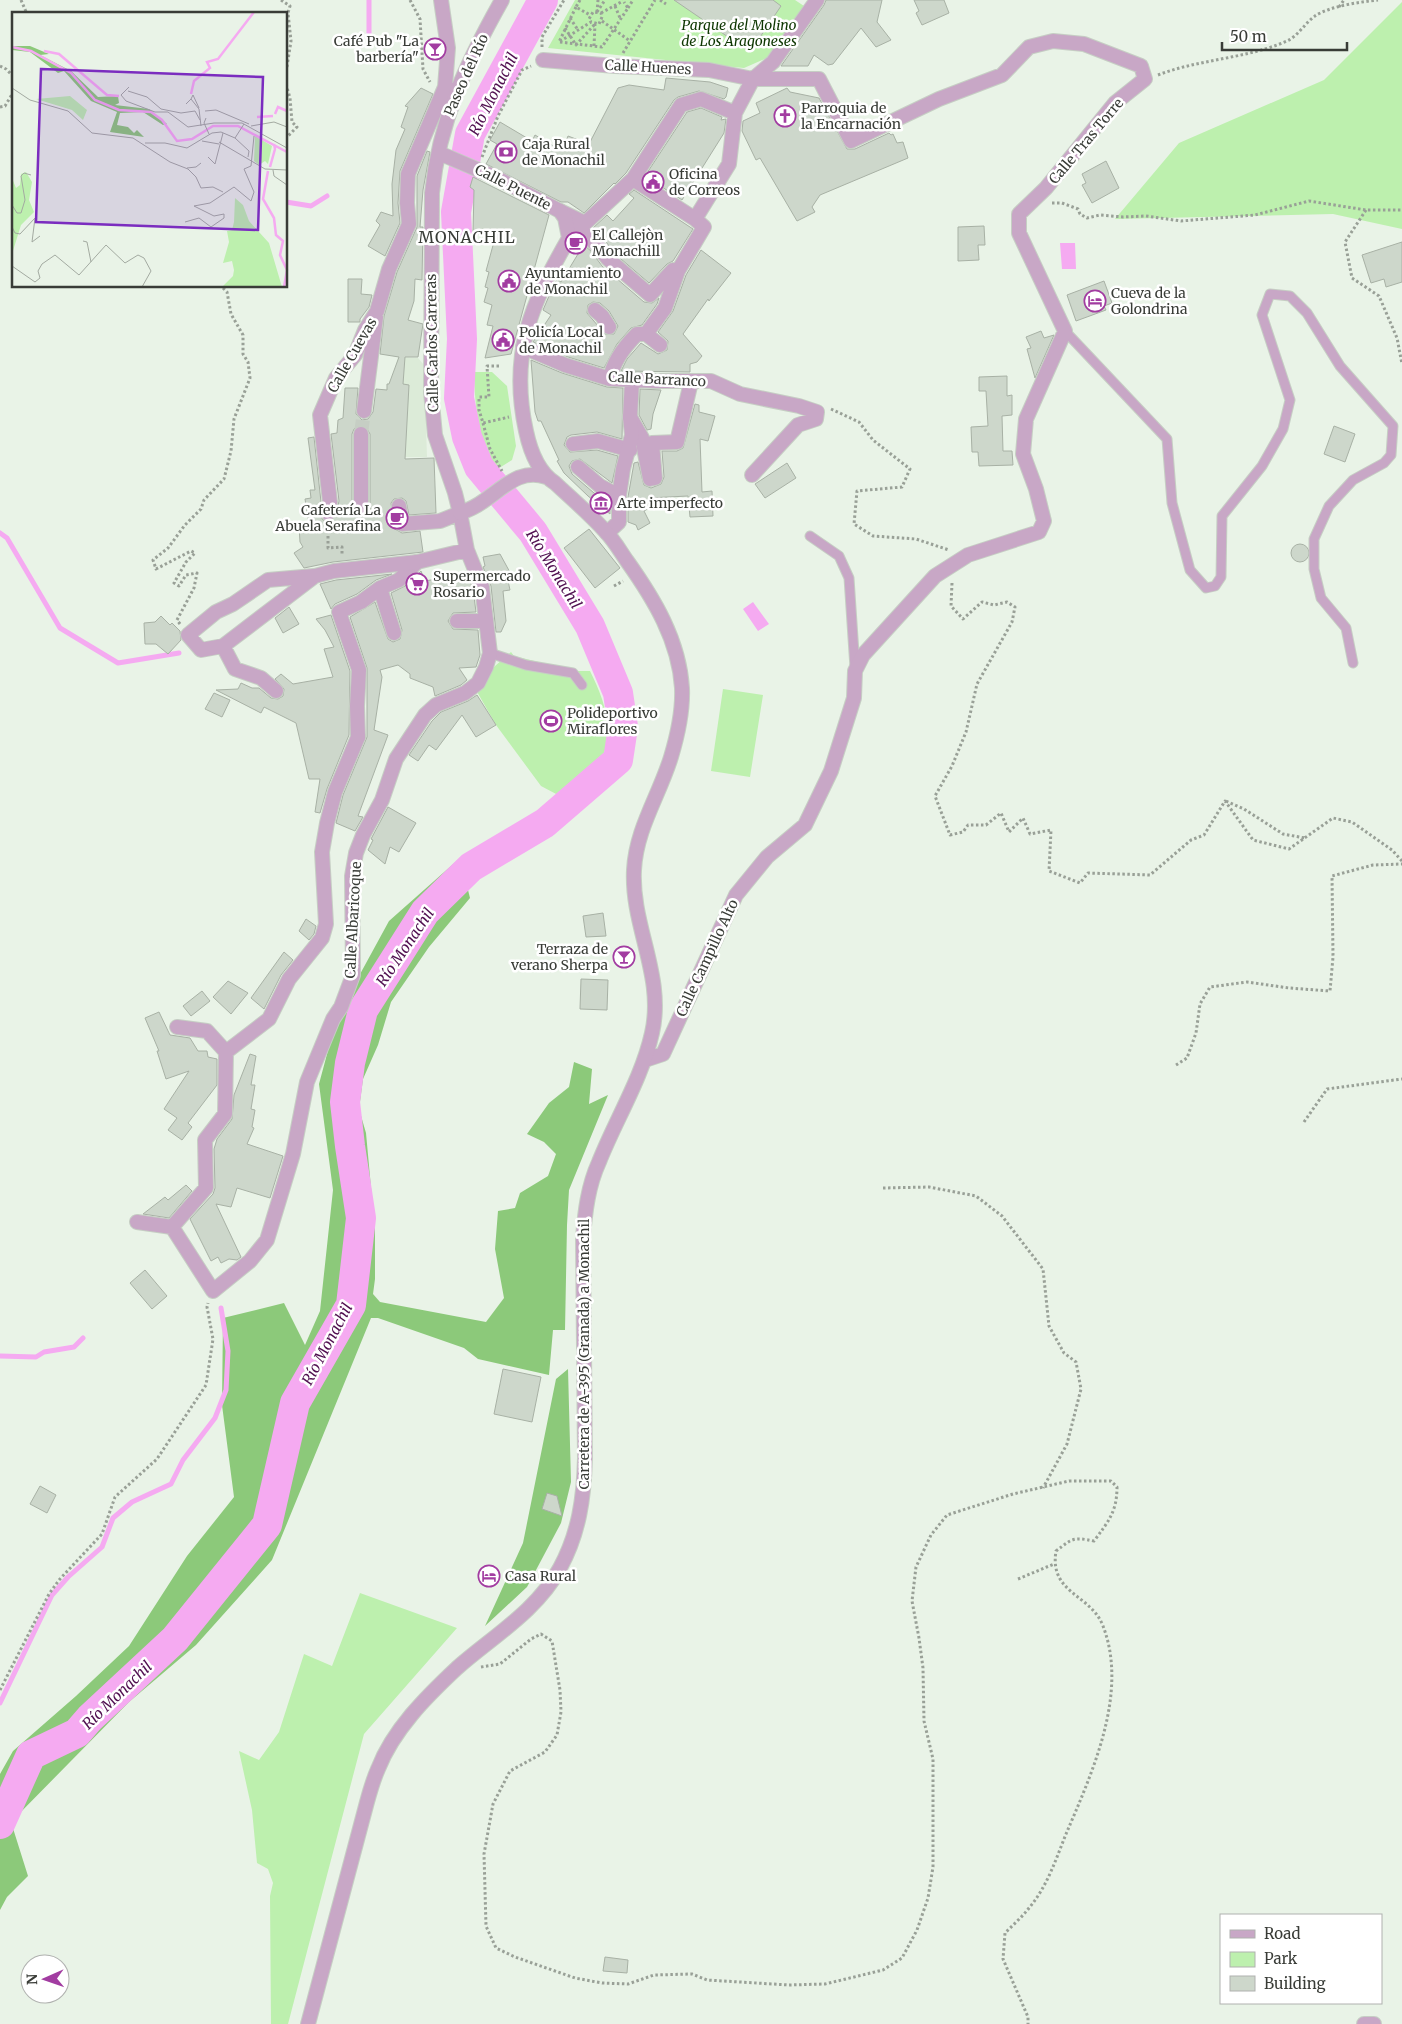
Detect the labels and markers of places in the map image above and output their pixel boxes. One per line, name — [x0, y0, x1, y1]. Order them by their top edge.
place label: Café Pub "La barbería" — [334, 32, 419, 66]
bar icon: Café Pub "La barbería" — [423, 37, 447, 61]
place label: Parroquia de la Encarnación — [801, 99, 901, 133]
church icon: Parroquia de la Encarnación — [773, 104, 797, 128]
place label: Caja Rural de Monachil — [522, 135, 606, 169]
bank icon: Caja Rural de Monachil — [494, 140, 518, 164]
place label: Oficina de Correos — [669, 165, 740, 199]
public building icon: Oficina de Correos — [641, 170, 665, 194]
place label: El Callejòn Monachill — [592, 226, 663, 260]
cafe icon: El Callejòn Monachill — [564, 231, 588, 255]
place label: Ayuntamiento de Monachil — [524, 264, 621, 298]
public building icon: Ayuntamiento de Monachil — [497, 269, 521, 293]
place label: Cueva de la Golondrina — [1111, 284, 1188, 318]
hotel icon: Cueva de la Golondrina — [1083, 289, 1107, 313]
place label: Policía Local de Monachil — [519, 323, 604, 357]
public building icon: Policía Local de Monachil — [491, 328, 515, 352]
museum icon: Arte imperfecto — [589, 491, 613, 515]
place label: Arte imperfecto — [616, 494, 723, 512]
place label: Cafetería La Abuela Serafina — [274, 501, 381, 535]
cafe icon: Cafetería La Abuela Serafina — [385, 506, 409, 530]
place label: Supermercado Rosario — [433, 567, 531, 601]
supermarket icon: Supermercado Rosario — [405, 572, 429, 596]
place label: Polideportivo Miraflores — [567, 704, 658, 738]
sports icon: Polideportivo Miraflores — [539, 709, 563, 733]
place label: Terraza de verano Sherpa — [510, 940, 608, 974]
bar icon: Terraza de verano Sherpa — [612, 945, 636, 969]
hotel icon: Casa Rural — [477, 1564, 501, 1588]
place label: Casa Rural — [505, 1567, 577, 1585]

